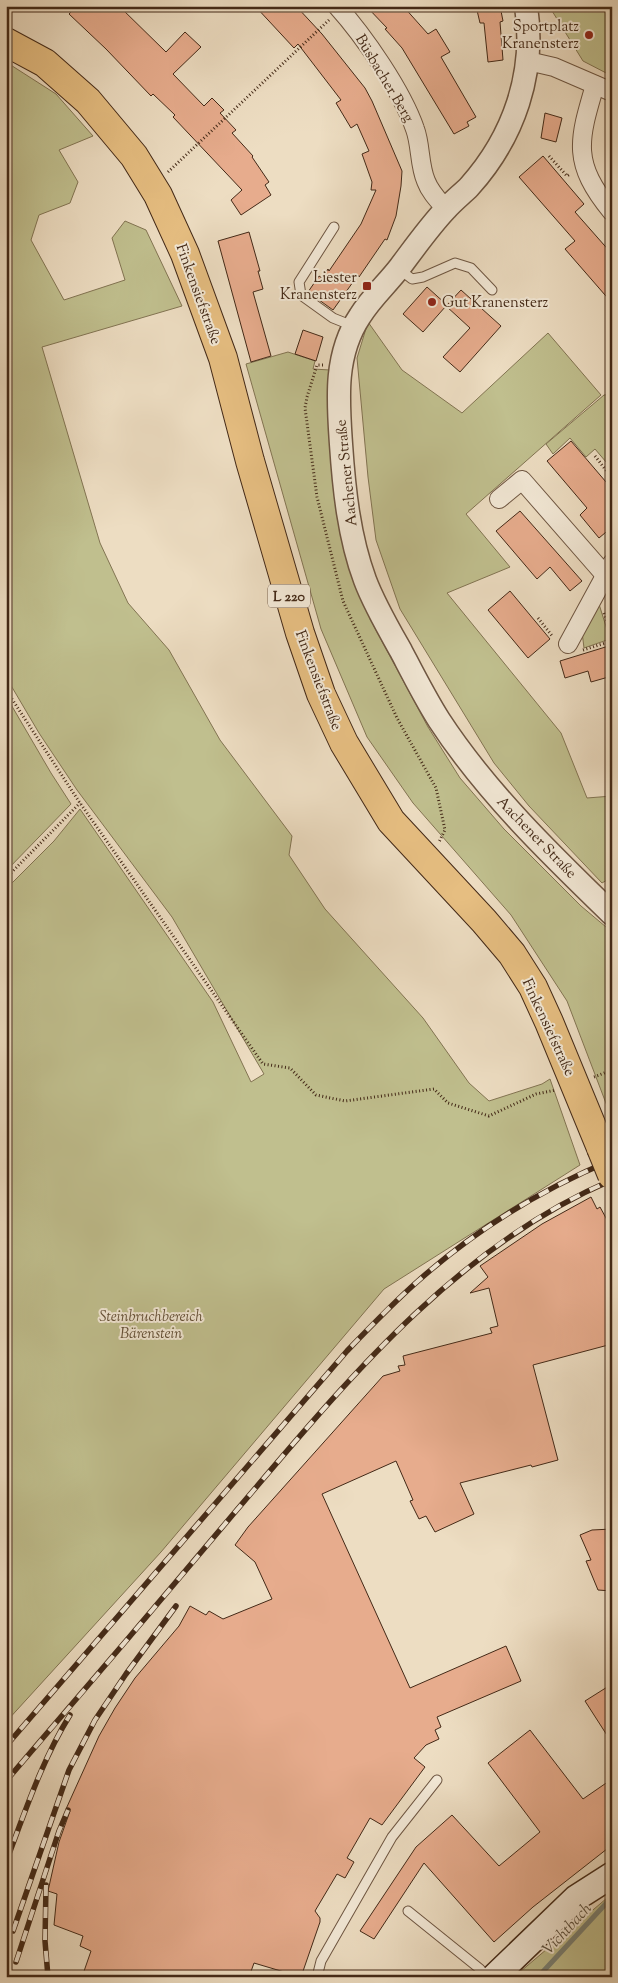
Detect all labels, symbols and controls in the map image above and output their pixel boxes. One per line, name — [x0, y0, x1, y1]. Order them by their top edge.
place label: Sportplatz Kranensterz — [502, 17, 579, 55]
marker: Sportplatz Kranensterz — [583, 29, 595, 41]
street label: Büsbacher Berg — [349, 31, 418, 127]
street label: Finkensiefstraße — [170, 241, 226, 348]
place label: Liester Kranensterz — [280, 268, 357, 306]
marker: Liester Kranensterz — [361, 280, 373, 292]
place label: Gut Kranensterz — [442, 293, 549, 314]
marker: Gut Kranensterz — [426, 296, 438, 308]
street label: Aachener Straße — [331, 418, 364, 527]
road number: L 220 — [268, 584, 310, 608]
street label: Finkensiefstraße — [289, 627, 346, 734]
street label: Aachener Straße — [491, 792, 581, 884]
street label: Finkensiefstraße — [516, 975, 579, 1080]
park label: Steinbruchbereich Bärenstein — [99, 1307, 203, 1345]
water label: Vichtbach — [538, 1898, 598, 1961]

